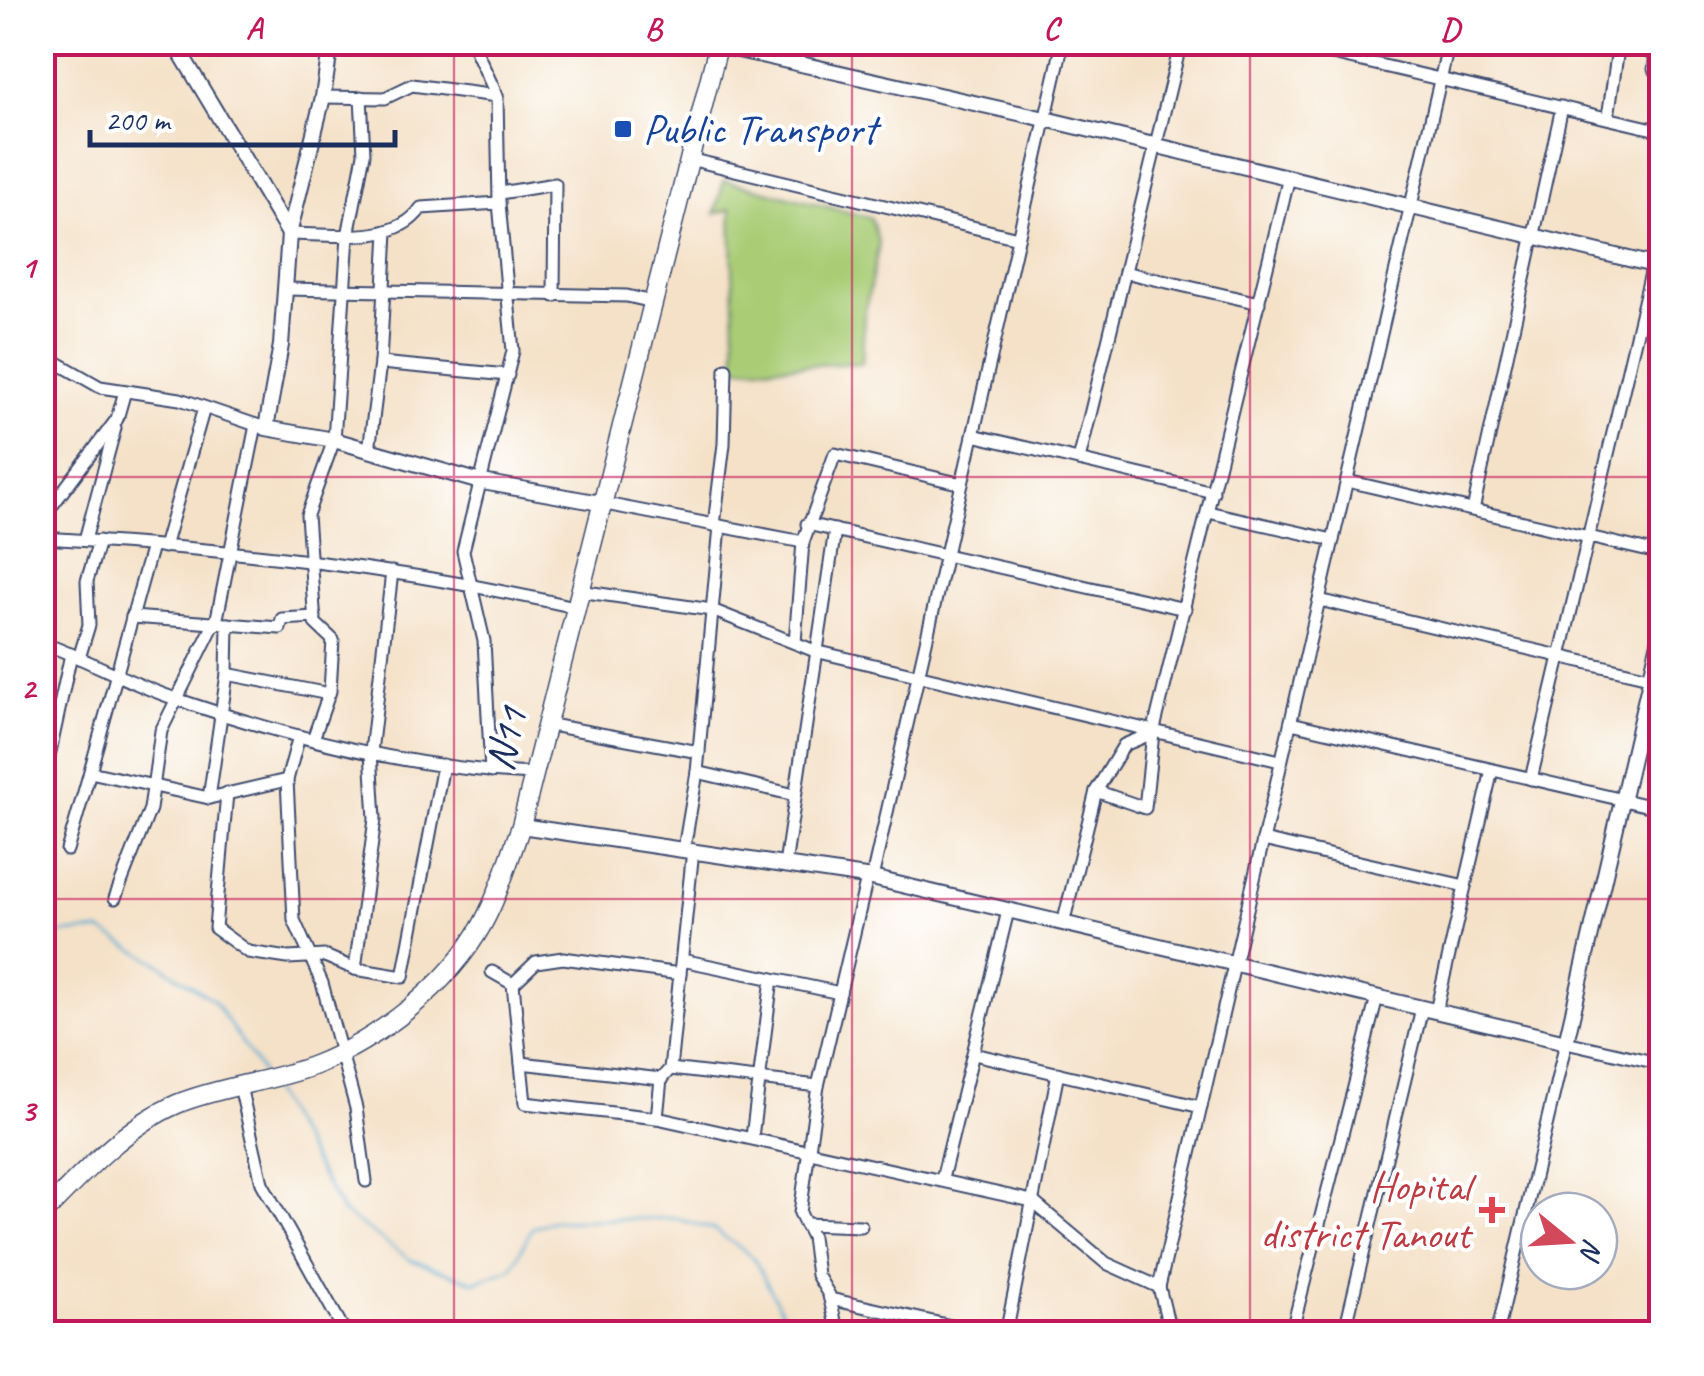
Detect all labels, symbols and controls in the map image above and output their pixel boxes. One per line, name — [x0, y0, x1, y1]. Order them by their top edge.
text: A — [246, 8, 265, 49]
text: B — [645, 8, 664, 49]
text: C — [1043, 8, 1063, 49]
text: D — [1441, 8, 1463, 49]
scale bar — [90, 85, 395, 147]
text: 200 m — [105, 101, 172, 139]
place label: Public Transport — [643, 103, 882, 156]
marker: Public Transport — [612, 118, 634, 140]
text: 1 — [21, 246, 39, 287]
text: 2 — [21, 668, 38, 709]
street label: N11 — [473, 700, 540, 776]
text: 3 — [21, 1090, 38, 1131]
place label: Hopital district Tanout — [1260, 1160, 1477, 1261]
north arrow — [1519, 1191, 1619, 1291]
marker: Hopital district Tanout — [1479, 1197, 1505, 1223]
text: N — [1572, 1235, 1612, 1267]

